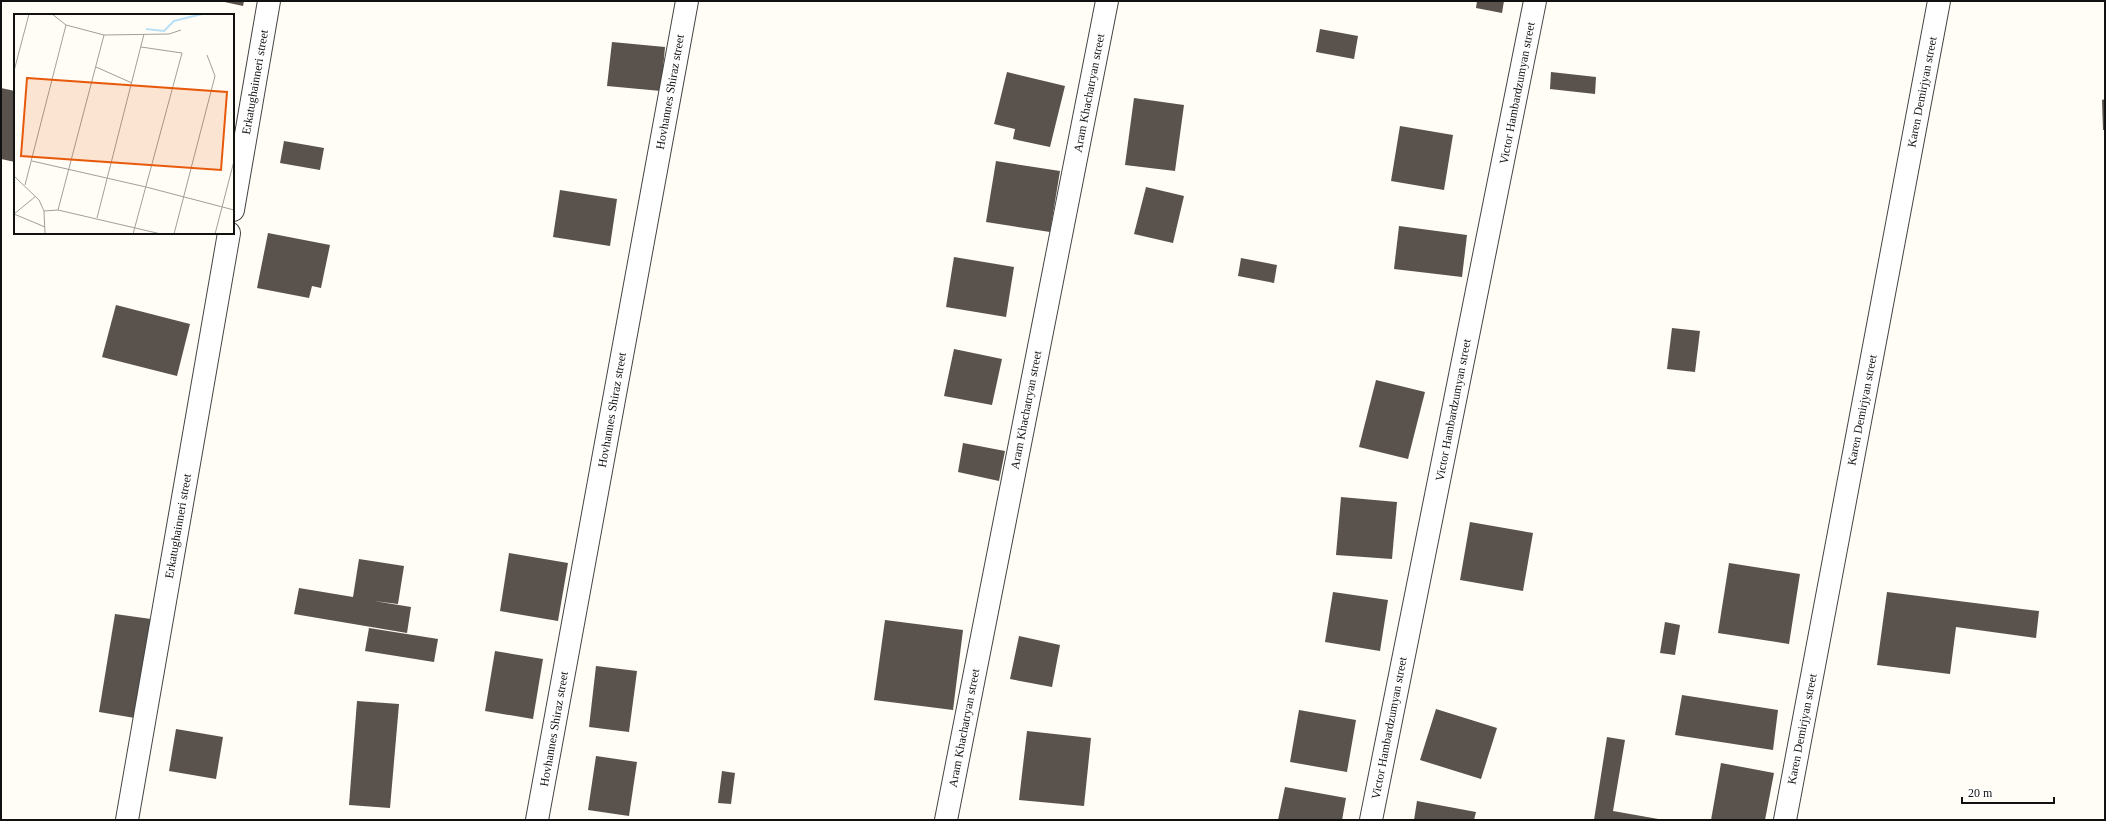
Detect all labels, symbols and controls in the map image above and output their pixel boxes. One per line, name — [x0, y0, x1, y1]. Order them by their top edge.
inset map — [14, 14, 234, 234]
street label: Victor Hambardzumyan street — [1496, 20, 1538, 165]
street label: Erkatughainneri street — [239, 28, 271, 136]
street label: Aram Khachatryan street — [1071, 32, 1108, 154]
street label: Hovhannes Shiraz street — [653, 33, 687, 151]
street label: Karen Demirjyan street — [1904, 35, 1940, 149]
street label: Victor Hambardzumyan street — [1432, 337, 1474, 482]
street label: Aram Khachatryan street — [1008, 349, 1045, 471]
street label: Hovhannes Shiraz street — [595, 351, 629, 469]
street label: Karen Demirjyan street — [1844, 353, 1880, 467]
street label: Erkatughainneri street — [162, 472, 194, 580]
street label: Victor Hambardzumyan street — [1368, 655, 1410, 800]
street label: Aram Khachatryan street — [946, 667, 983, 789]
street label: Hovhannes Shiraz street — [537, 670, 571, 788]
street label: Karen Demirjyan street — [1784, 672, 1820, 786]
scale bar — [1962, 779, 2054, 805]
text: 20 m — [1968, 786, 1993, 800]

